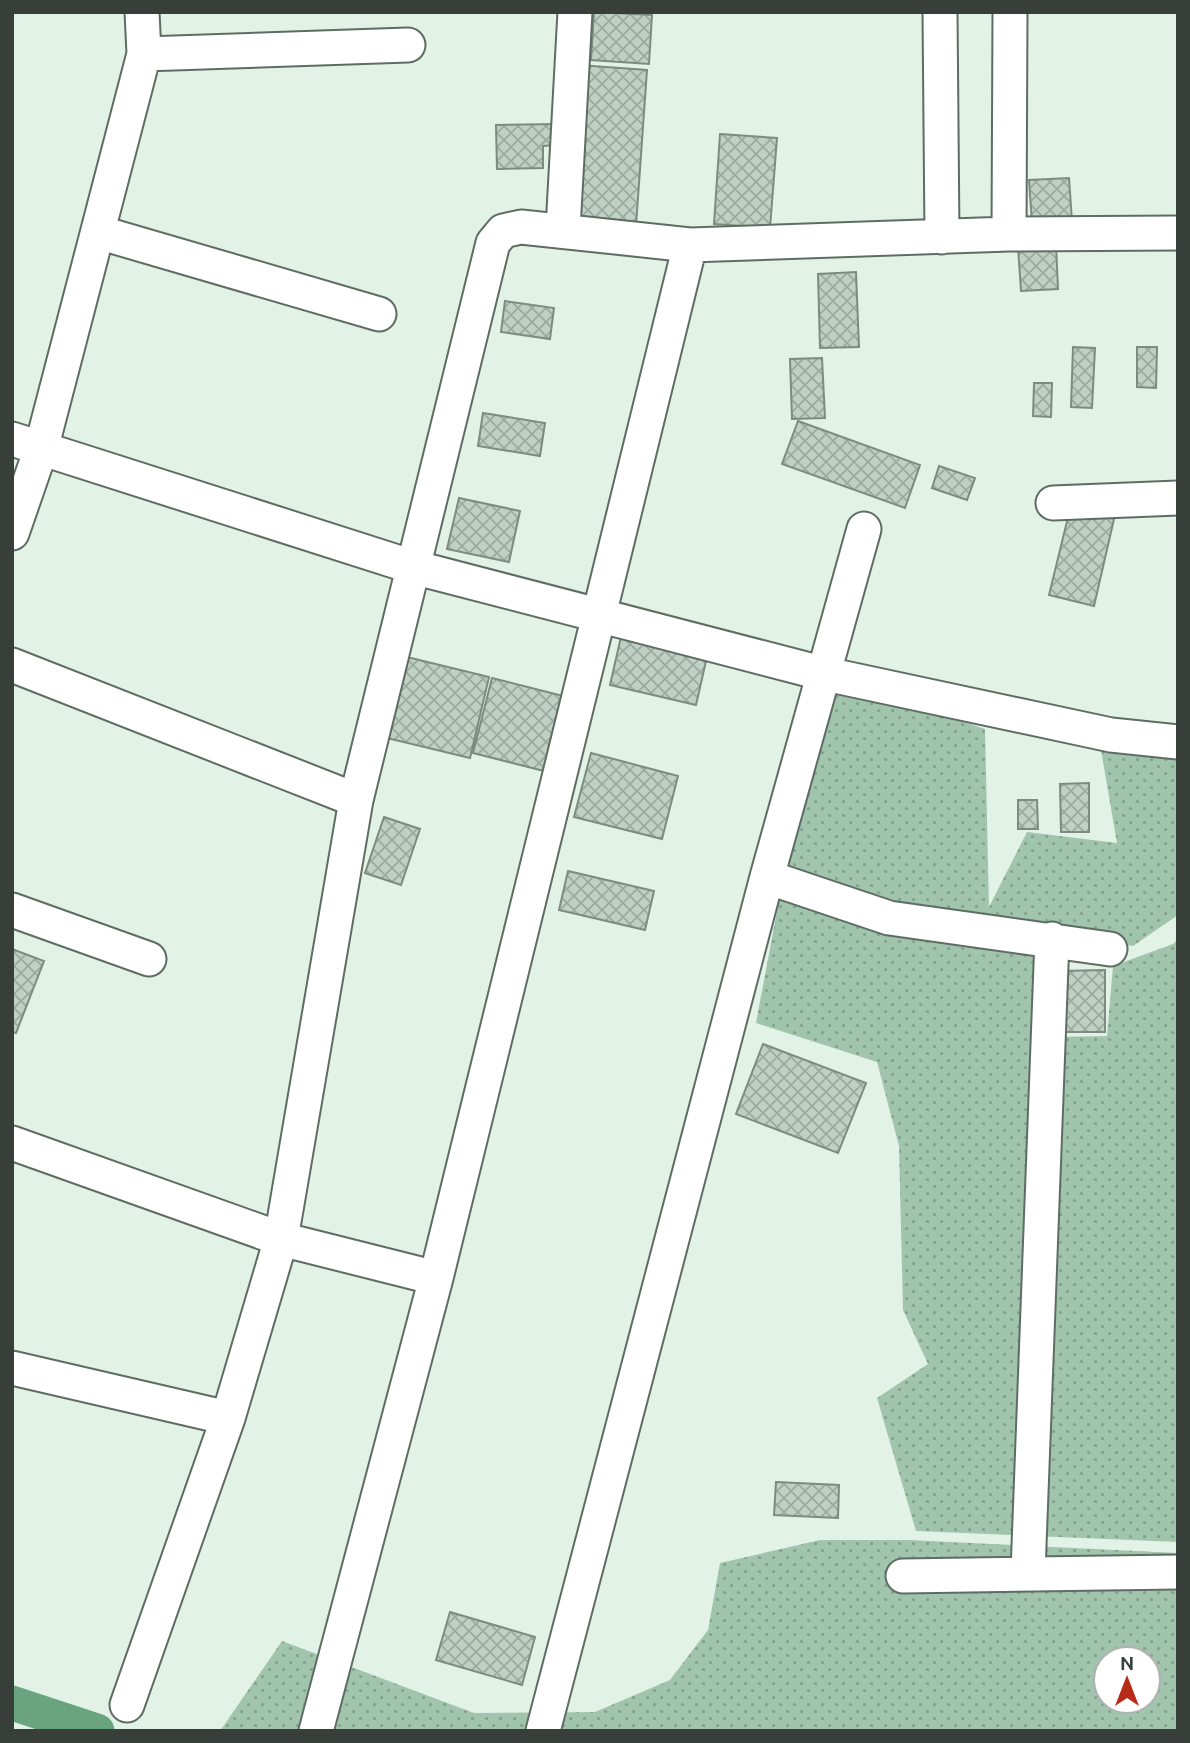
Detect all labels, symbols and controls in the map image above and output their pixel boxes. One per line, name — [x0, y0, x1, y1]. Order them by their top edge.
north arrow — [1092, 1645, 1162, 1715]
text: N — [1120, 1652, 1134, 1674]

